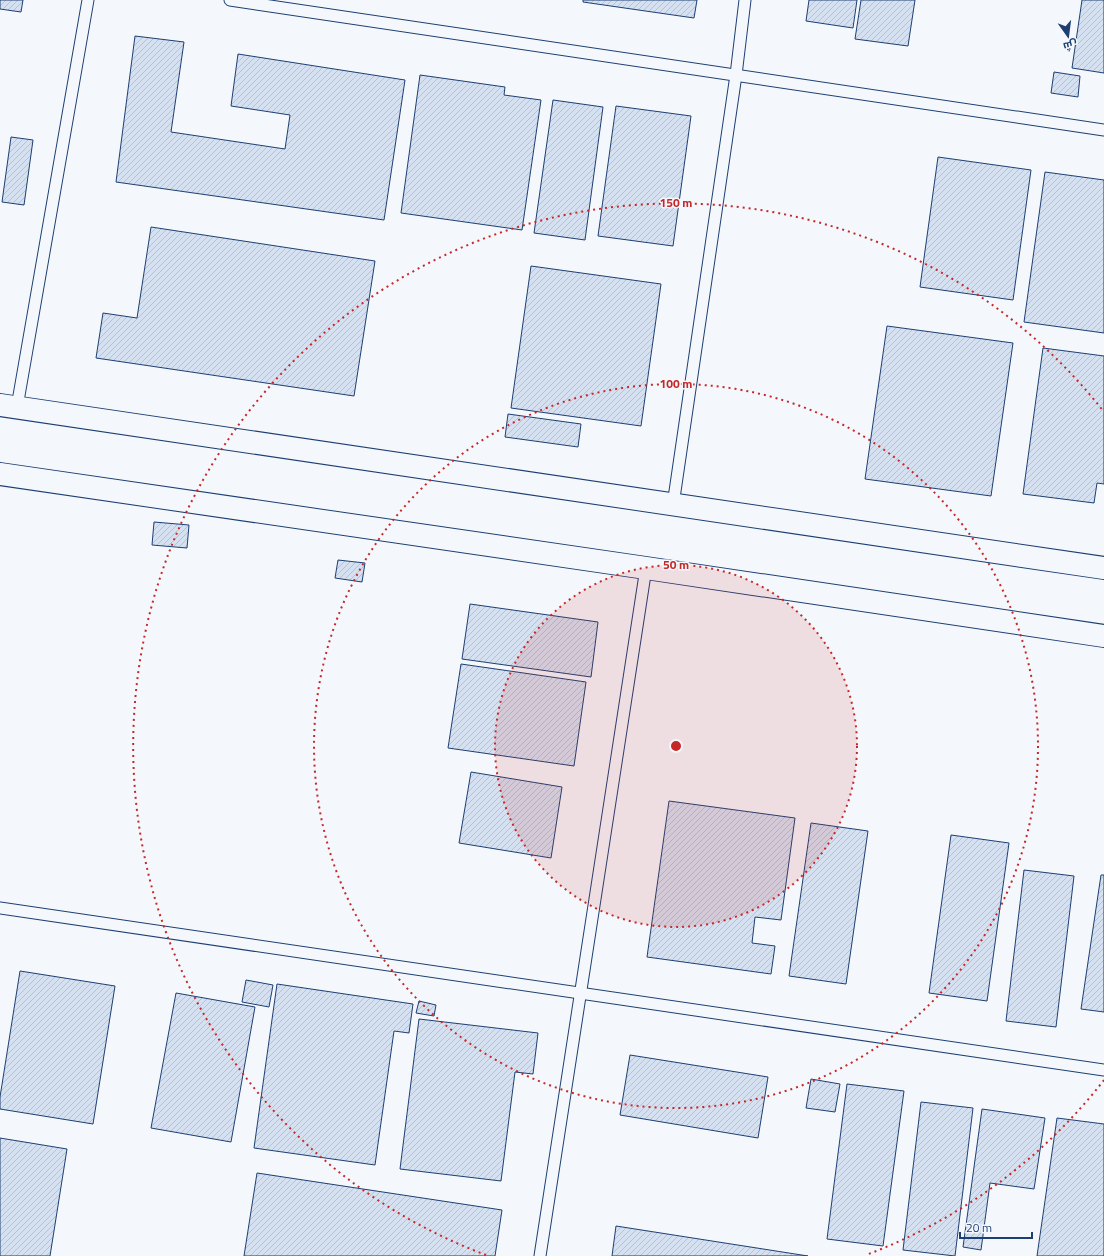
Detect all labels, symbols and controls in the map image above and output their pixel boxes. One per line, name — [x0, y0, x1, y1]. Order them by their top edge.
north arrow — [1048, 16, 1088, 56]
text: ش — [1062, 36, 1079, 55]
text: 150 m — [660, 193, 692, 212]
text: 100 m — [660, 374, 692, 393]
text: 50 m — [663, 555, 689, 574]
centre of rings — [669, 739, 683, 753]
scale bar — [960, 1214, 1032, 1240]
text: 20 m — [966, 1218, 992, 1237]

